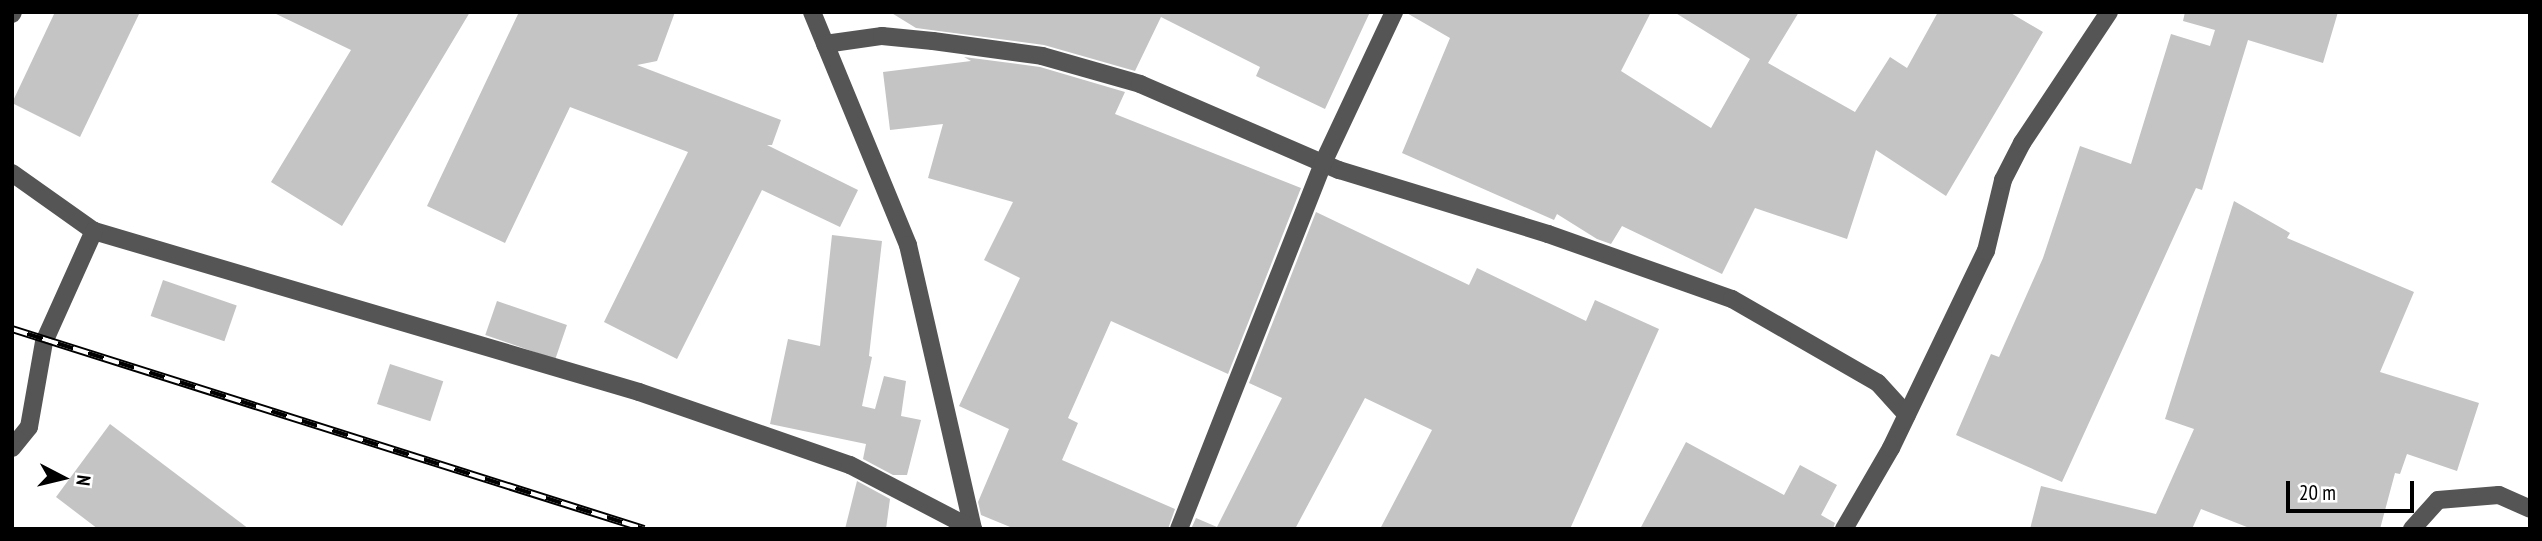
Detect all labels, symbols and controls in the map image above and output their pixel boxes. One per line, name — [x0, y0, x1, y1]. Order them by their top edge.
north arrow — [28, 443, 98, 513]
scale bar — [2290, 468, 2418, 512]
text: N — [71, 474, 96, 487]
text: 20 m — [2299, 479, 2336, 506]

